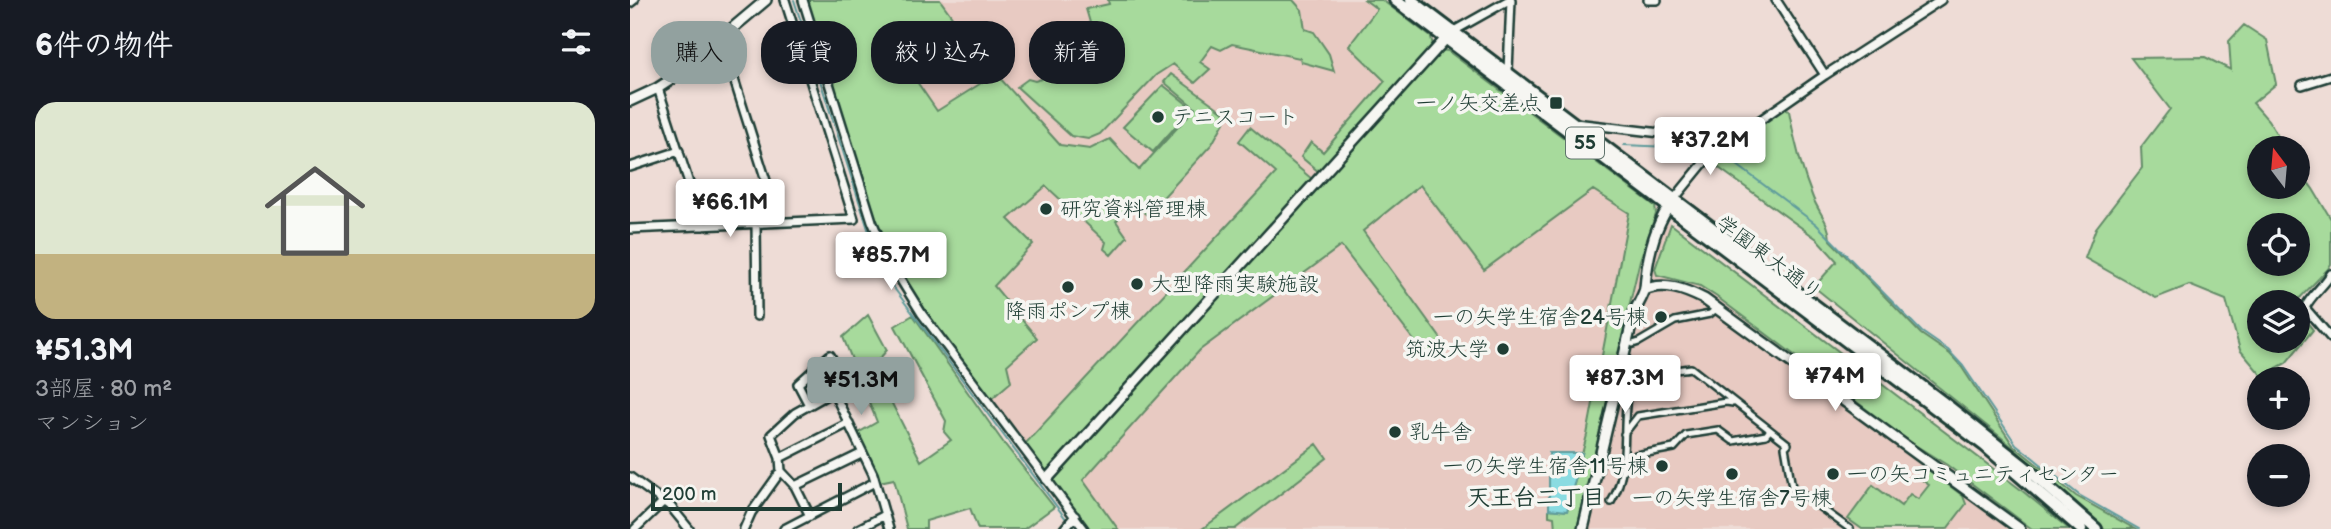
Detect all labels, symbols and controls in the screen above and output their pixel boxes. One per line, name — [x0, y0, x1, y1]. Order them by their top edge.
chip: 購入 — [651, 21, 747, 84]
chip: 賃貸 — [761, 21, 857, 84]
chip: 絞り込み — [871, 21, 1015, 84]
chip: 新着 — [1029, 21, 1125, 84]
icon: filters — [557, 23, 595, 61]
text: 6件の物件 — [35, 28, 173, 64]
place label: 一ノ矢交差点 — [1416, 91, 1542, 116]
marker: 一ノ矢交差点 — [1548, 95, 1564, 111]
place label: テニスコート — [1172, 105, 1298, 130]
marker: テニスコート — [1150, 109, 1166, 125]
pin: ¥37.2M — [1653, 118, 1767, 177]
text: ¥37.2M — [1671, 126, 1749, 154]
road number: 55 — [1566, 127, 1604, 158]
north arrow — [2247, 136, 2310, 200]
map controls — [2247, 136, 2310, 507]
icon: home — [252, 148, 378, 274]
pin: ¥66.1M — [673, 180, 787, 239]
text: ¥66.1M — [692, 188, 768, 216]
place label: 研究資料管理棟 — [1060, 197, 1207, 222]
marker: 研究資料管理棟 — [1038, 201, 1054, 217]
street label: 学園東大通り — [1711, 210, 1827, 306]
button: locate — [2247, 213, 2310, 276]
pin: ¥85.7M — [834, 232, 948, 292]
text: ¥85.7M — [852, 241, 930, 269]
place label: 大型降雨実験施設 — [1151, 272, 1319, 297]
marker: 大型降雨実験施設 — [1129, 276, 1145, 292]
marker: 降雨ポンプ棟 — [1060, 279, 1076, 295]
button: layers — [2247, 290, 2310, 353]
place label: 降雨ポンプ棟 — [1005, 299, 1131, 324]
place label: 一の矢学生宿舎24号棟 — [1433, 305, 1647, 330]
marker: 一の矢学生宿舎24号棟 — [1653, 309, 1669, 325]
text: ¥51.3M — [35, 333, 133, 369]
place label: 筑波大学 — [1405, 337, 1489, 362]
marker: 筑波大学 — [1495, 341, 1511, 357]
pin: ¥74M — [1794, 354, 1876, 413]
pin: ¥87.3M — [1568, 356, 1682, 415]
pin: ¥51.3M — [804, 358, 918, 417]
text: ¥74M — [1805, 362, 1865, 390]
text: ¥87.3M — [1586, 364, 1664, 392]
text: ¥51.3M — [823, 366, 899, 394]
button: + — [2247, 367, 2310, 430]
text: 3部屋 · 80 m² — [35, 375, 172, 403]
text: マンション — [35, 409, 149, 437]
place label: 乳牛舎 — [1409, 420, 1472, 445]
marker: 乳牛舎 — [1387, 424, 1403, 440]
button: − — [2247, 444, 2310, 507]
place label: 一の矢学生宿舎11号棟 — [1443, 454, 1648, 479]
marker: 一の矢学生宿舎11号棟 — [1654, 458, 1670, 474]
place label: 一の矢コミュニティセンター — [1847, 462, 2119, 487]
marker: 一の矢学生宿舎7号棟 — [1724, 466, 1740, 482]
marker: 一の矢コミュニティセンター — [1825, 466, 1841, 482]
scale bar — [651, 480, 842, 512]
text: 200 m — [662, 483, 716, 506]
district label: 天王台二丁目 — [1467, 484, 1605, 512]
place label: 一の矢学生宿舎7号棟 — [1632, 486, 1832, 511]

